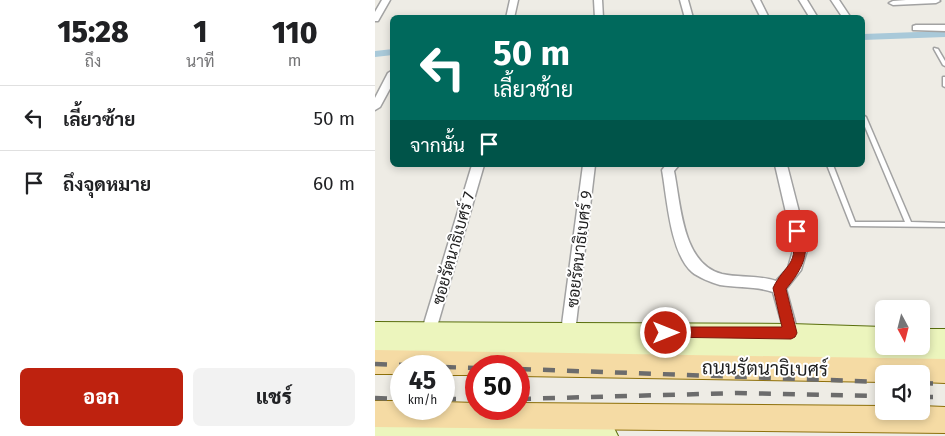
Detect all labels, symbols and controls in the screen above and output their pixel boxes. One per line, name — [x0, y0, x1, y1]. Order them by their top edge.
text: 15:28 — [57, 14, 129, 50]
text: 1 — [193, 14, 207, 50]
text: 110 — [272, 15, 318, 51]
text: 50 m — [493, 32, 570, 74]
icon: left — [410, 35, 475, 100]
text: m — [288, 51, 302, 70]
text: ถึง — [85, 52, 101, 71]
text: นาที — [186, 52, 214, 71]
text: เลี้ยวซ้าย — [493, 76, 573, 103]
icon: left — [20, 104, 48, 132]
text: 50 m — [314, 107, 355, 130]
text: เลี้ยวซ้าย — [63, 108, 135, 131]
icon: arrive — [475, 130, 503, 158]
text: จากนั้น — [410, 134, 465, 157]
icon: arrive — [20, 169, 48, 197]
text: 60 m — [313, 172, 355, 195]
text: ถึงจุดหมาย — [63, 173, 151, 196]
street label: ซอยรัตนาธิเบศร์ 7 — [425, 189, 479, 307]
street label: ซอยรัตนาธิเบศร์ 9 — [560, 189, 596, 309]
pin — [776, 210, 818, 252]
icon: arrive — [783, 217, 811, 245]
north arrow — [875, 300, 930, 355]
map controls — [875, 300, 930, 420]
position arrow — [639, 306, 691, 358]
speed limit sign: 50 — [465, 355, 530, 420]
street label: ถนนรัตนาธิเบศร์ — [702, 355, 828, 381]
button: sound — [875, 365, 930, 420]
text: 45 — [409, 366, 436, 396]
button: ออก — [20, 368, 183, 426]
button: แชร์ — [193, 368, 355, 426]
text: km/h — [408, 393, 437, 407]

